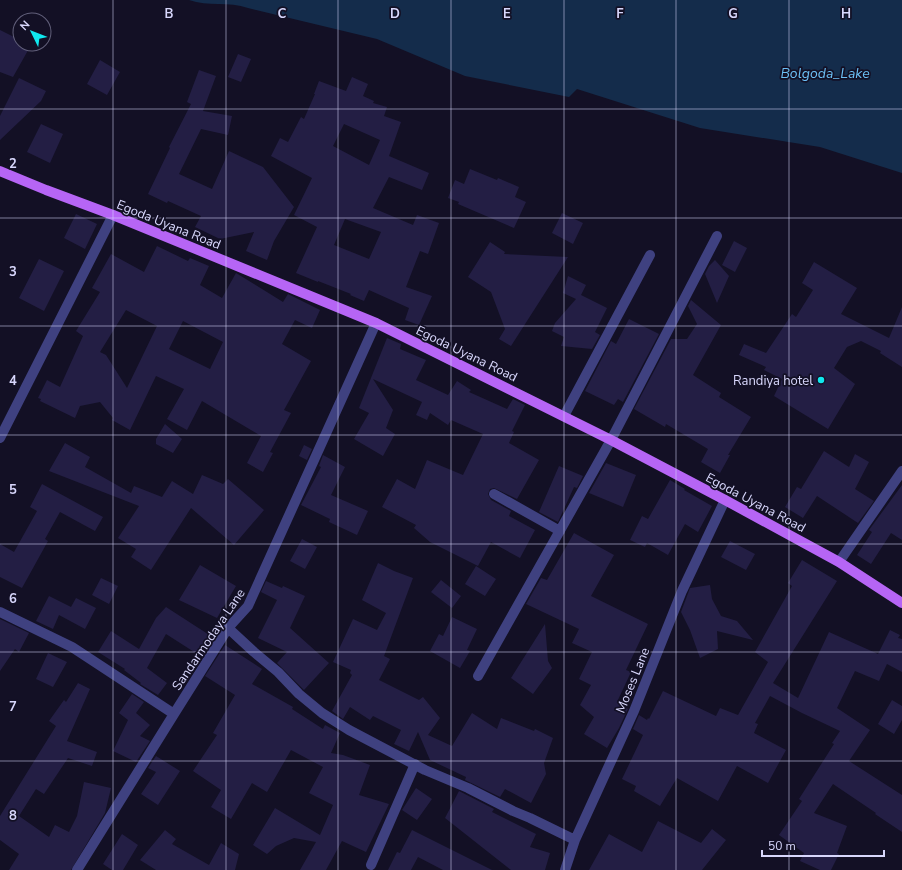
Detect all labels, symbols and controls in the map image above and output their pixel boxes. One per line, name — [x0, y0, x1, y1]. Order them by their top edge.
text: B — [165, 5, 174, 23]
text: C — [278, 5, 287, 23]
text: D — [390, 5, 400, 23]
text: E — [503, 5, 511, 23]
text: F — [616, 5, 624, 23]
text: G — [728, 5, 738, 23]
text: H — [841, 5, 851, 23]
north arrow — [12, 12, 52, 52]
text: N — [17, 17, 33, 34]
water label: Bolgoda_Lake — [780, 64, 870, 83]
text: 2 — [9, 155, 17, 173]
street label: Egoda Uyana Road — [114, 196, 223, 254]
text: 3 — [9, 263, 17, 281]
street label: Egoda Uyana Road — [413, 321, 520, 386]
text: 4 — [9, 372, 17, 390]
place label: Randiya hotel — [733, 372, 813, 390]
marker: Randiya hotel — [816, 375, 826, 385]
street label: Egoda Uyana Road — [702, 469, 809, 537]
text: 5 — [9, 481, 17, 499]
street label: Sandarmodaya Lane — [168, 585, 250, 694]
text: 6 — [9, 590, 17, 608]
street label: Moses Lane — [612, 645, 654, 716]
text: 7 — [9, 698, 17, 716]
text: 8 — [9, 807, 17, 825]
scale bar — [762, 832, 884, 858]
text: 50 m — [768, 838, 796, 854]

